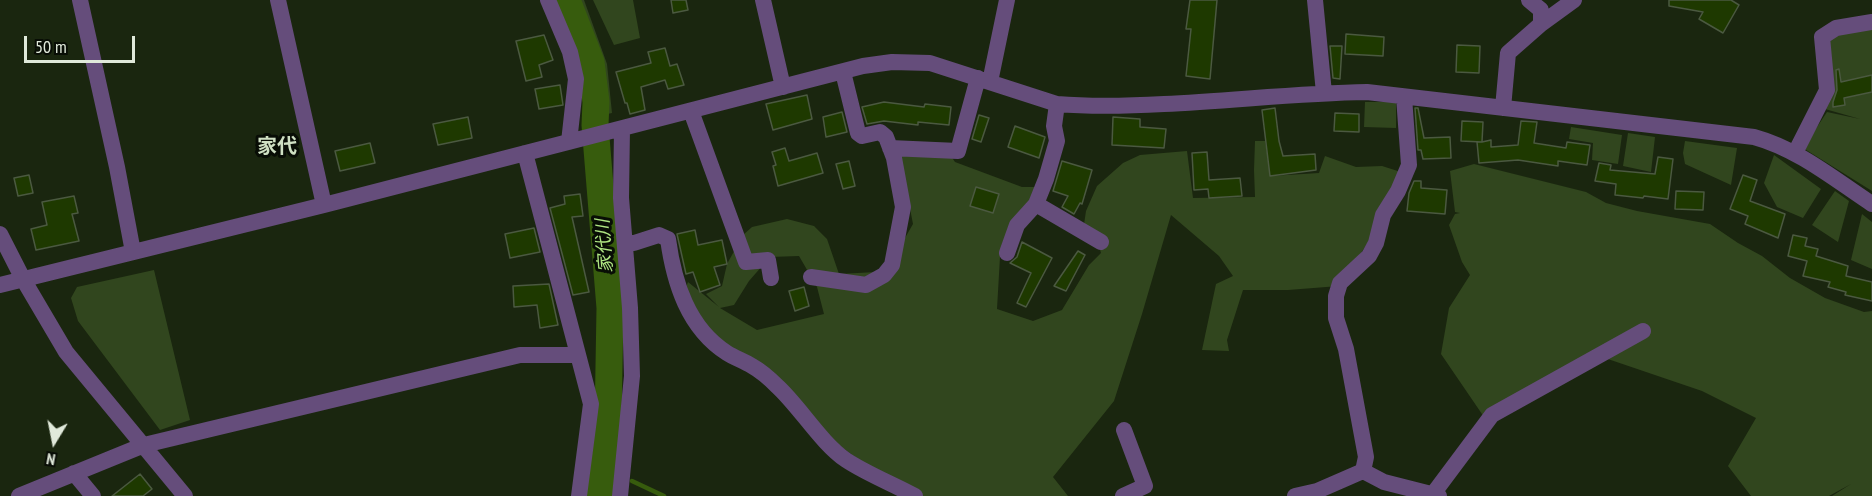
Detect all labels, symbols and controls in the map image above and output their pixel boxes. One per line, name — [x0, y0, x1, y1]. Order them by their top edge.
scale bar — [27, 24, 138, 62]
text: 50 m — [35, 35, 67, 58]
district label: 家代 — [257, 135, 297, 159]
water label: 家代川 — [592, 218, 618, 274]
north arrow — [24, 412, 84, 472]
text: N — [45, 449, 57, 470]

